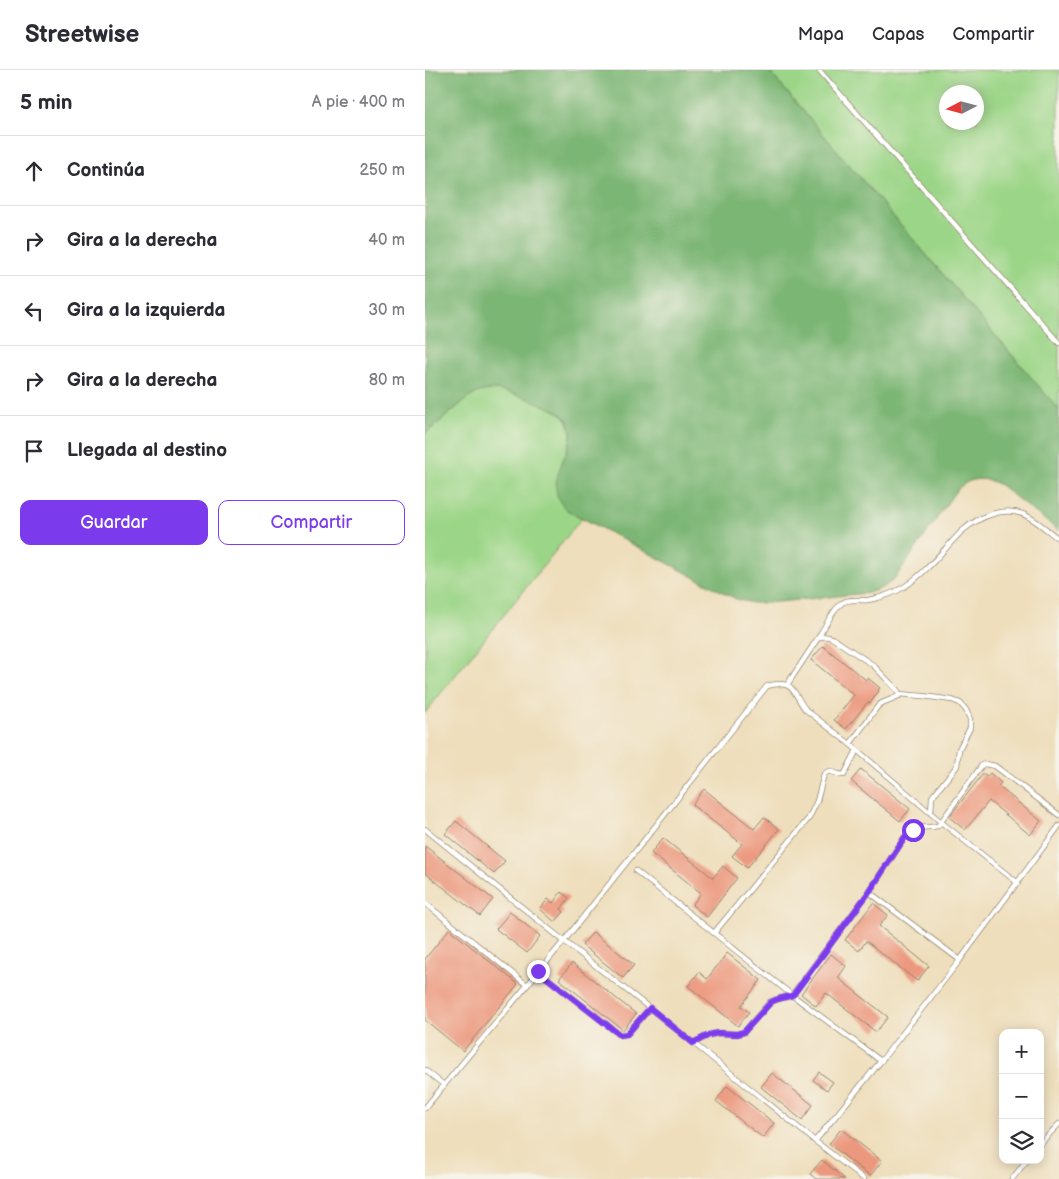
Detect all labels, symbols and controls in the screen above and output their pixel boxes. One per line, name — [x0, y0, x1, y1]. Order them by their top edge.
text: Streetwise — [25, 20, 139, 49]
text: Mapa — [798, 24, 844, 45]
text: Capas — [872, 24, 925, 45]
text: Compartir — [953, 24, 1034, 45]
north arrow — [939, 85, 984, 130]
text: 5 min — [20, 90, 73, 115]
text: A pie · 400 m — [312, 93, 405, 112]
icon: ahead — [20, 157, 48, 185]
text: Continúa — [67, 159, 145, 182]
text: 250 m — [359, 161, 405, 180]
icon: right — [20, 227, 48, 255]
text: Gira a la derecha — [67, 229, 217, 252]
text: 40 m — [368, 231, 405, 250]
icon: left — [20, 297, 48, 325]
text: Gira a la izquierda — [67, 299, 225, 322]
text: 30 m — [368, 301, 405, 320]
icon: right — [20, 367, 48, 395]
text: Gira a la derecha — [67, 369, 217, 392]
text: 80 m — [369, 371, 405, 390]
icon: arrive — [20, 437, 48, 465]
text: Llegada al destino — [67, 439, 227, 462]
button: Guardar — [20, 500, 208, 545]
button: Compartir — [218, 500, 405, 545]
route start — [902, 819, 925, 842]
route end — [527, 960, 550, 983]
map controls — [999, 1029, 1044, 1164]
button: + — [999, 1029, 1044, 1074]
button: − — [999, 1074, 1044, 1119]
button: layers — [999, 1119, 1044, 1164]

